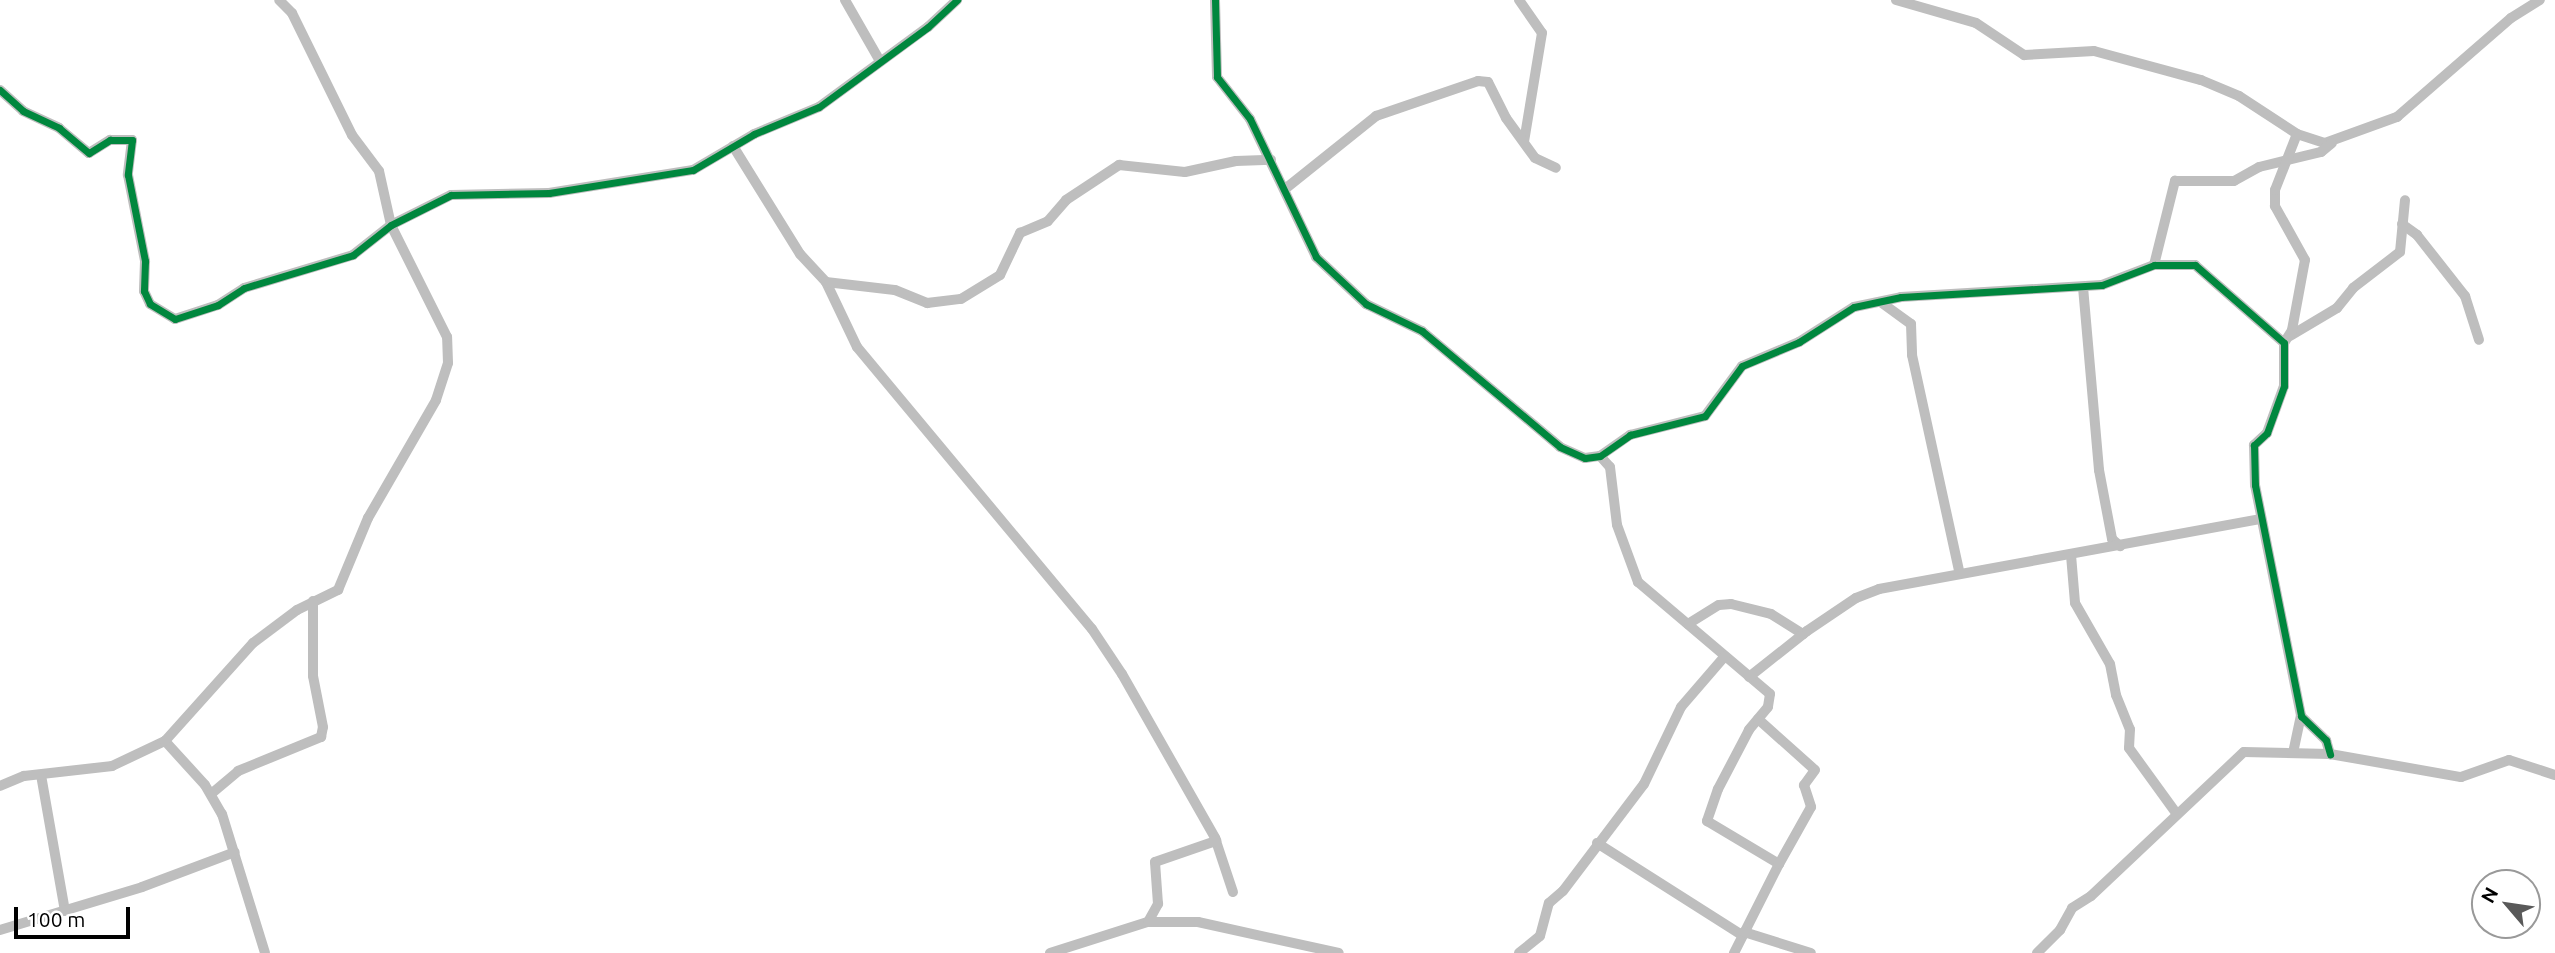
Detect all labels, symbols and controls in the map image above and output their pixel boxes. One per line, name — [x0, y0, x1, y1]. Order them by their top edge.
north arrow — [2471, 869, 2541, 939]
text: N — [2476, 883, 2502, 906]
scale bar — [18, 894, 133, 938]
text: 100 m — [27, 907, 85, 931]

